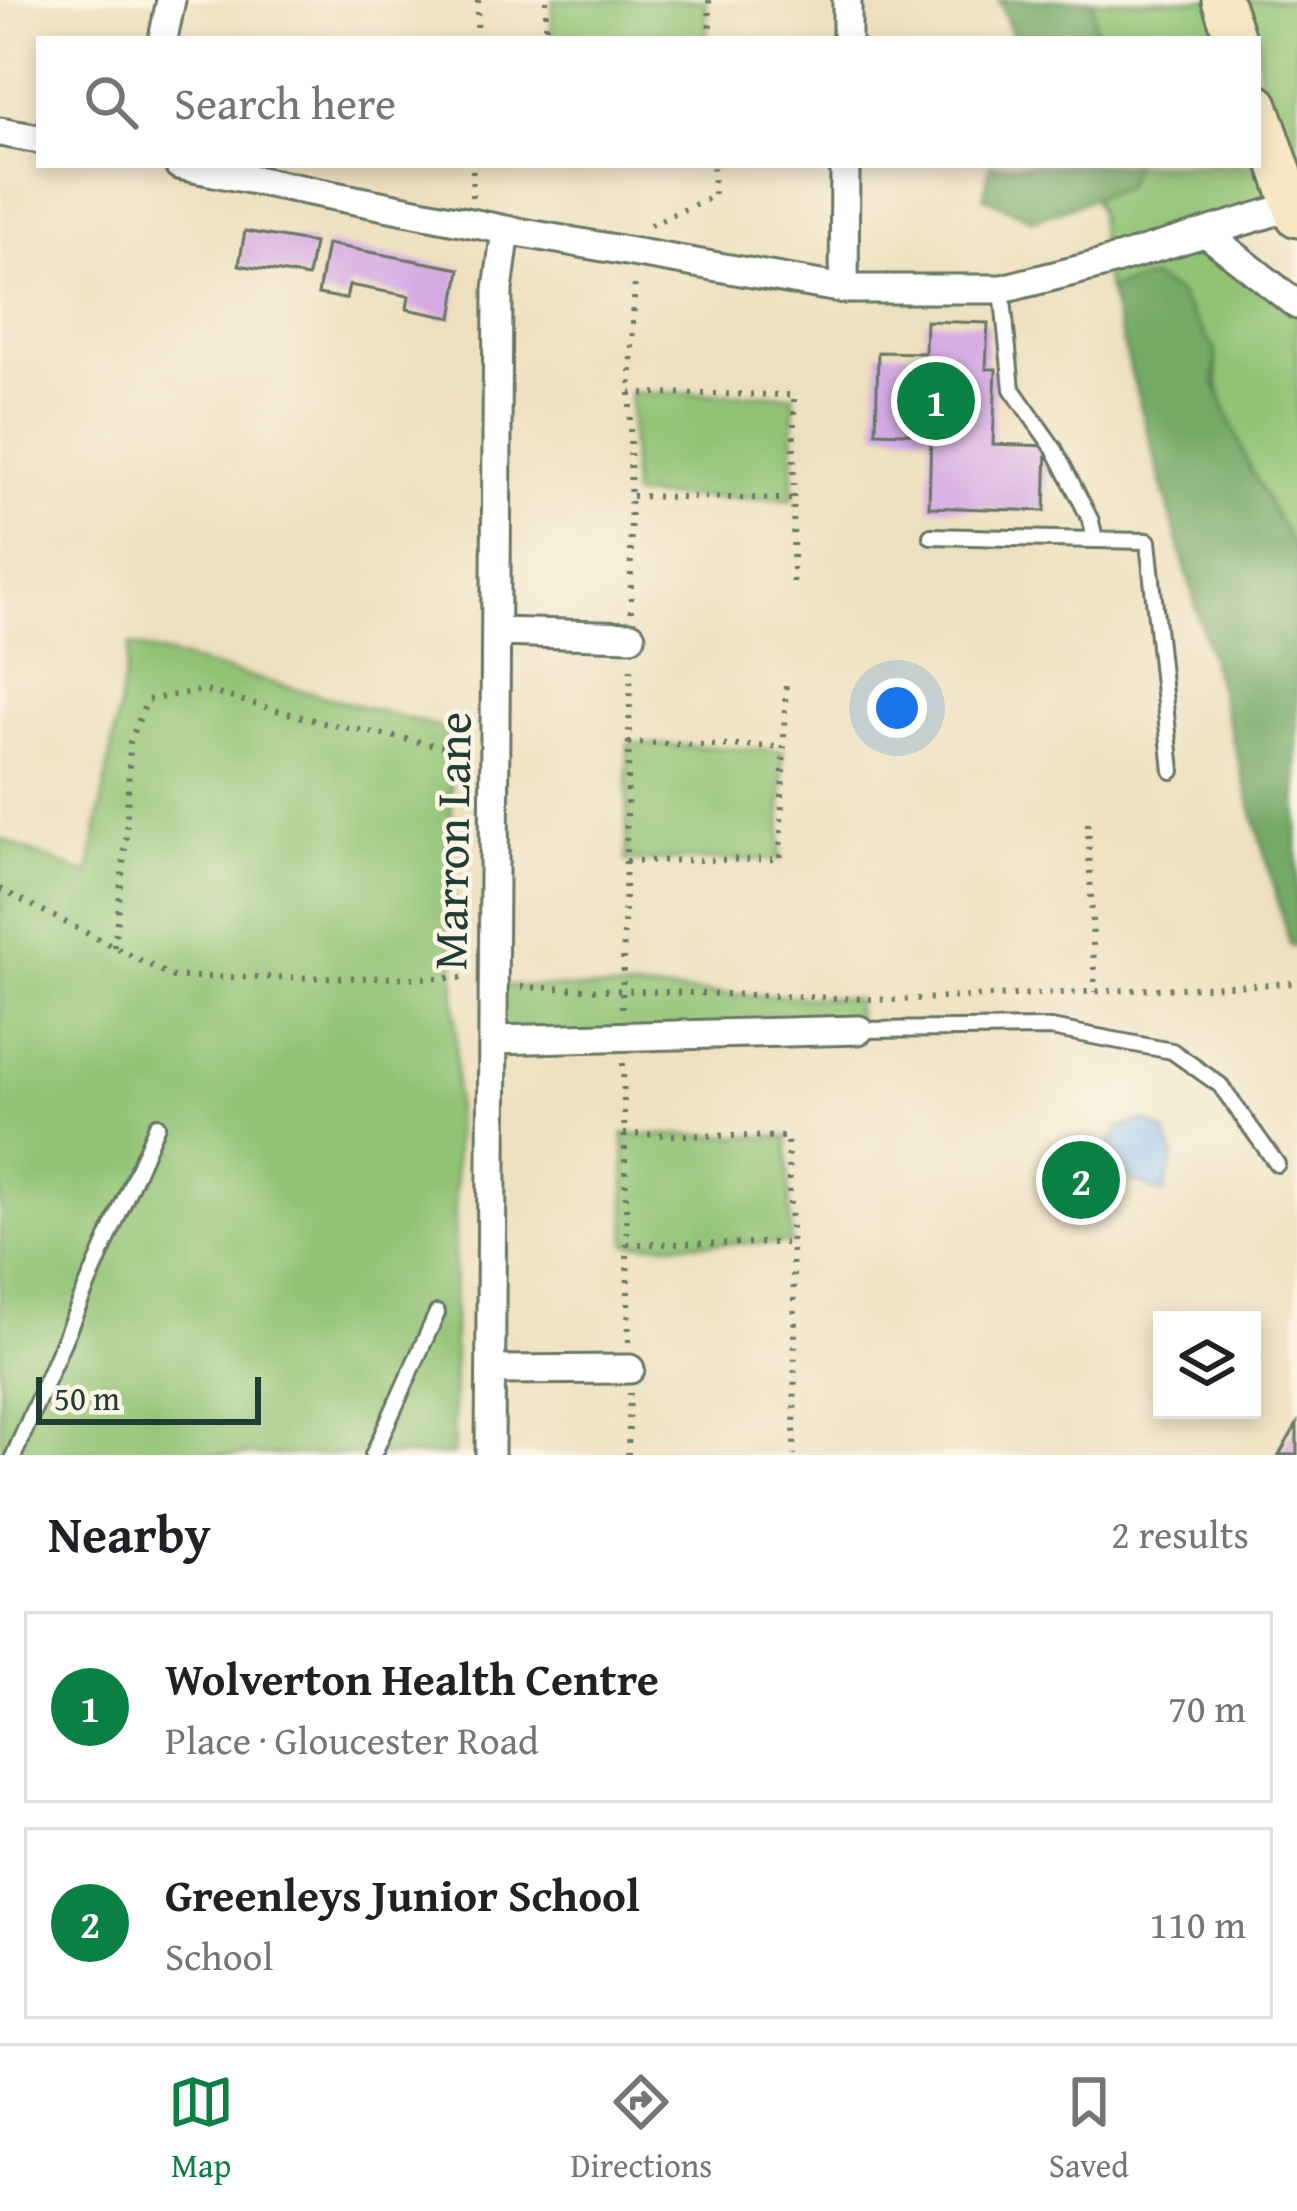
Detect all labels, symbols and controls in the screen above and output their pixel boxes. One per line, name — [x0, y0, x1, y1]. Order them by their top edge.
search box — [36, 36, 1261, 168]
icon: search — [78, 69, 144, 135]
text: Search here — [174, 70, 396, 135]
pin: 1 — [897, 356, 975, 446]
your location — [867, 678, 927, 738]
street label: Marron Lane — [413, 711, 489, 971]
pin: 2 — [1042, 1135, 1120, 1225]
map controls — [1153, 1311, 1261, 1419]
button: layers — [1153, 1311, 1261, 1419]
scale bar — [36, 1371, 261, 1424]
text: 50 m — [54, 1374, 120, 1422]
text: Nearby — [48, 1496, 211, 1571]
text: 2 results — [1111, 1505, 1249, 1562]
text: Wolverton Health Centre — [165, 1646, 659, 1711]
text: 1 — [80, 1679, 100, 1736]
text: 70 m — [1168, 1679, 1246, 1736]
text: Place · Gloucester Road — [165, 1711, 539, 1768]
text: Greenleys Junior School — [165, 1862, 640, 1927]
text: 2 — [80, 1895, 100, 1952]
text: 110 m — [1149, 1895, 1246, 1952]
text: School — [165, 1927, 273, 1984]
tab: Map — [168, 2069, 234, 2189]
tab: Directions — [571, 2069, 712, 2189]
tab: Saved — [1049, 2069, 1129, 2189]

